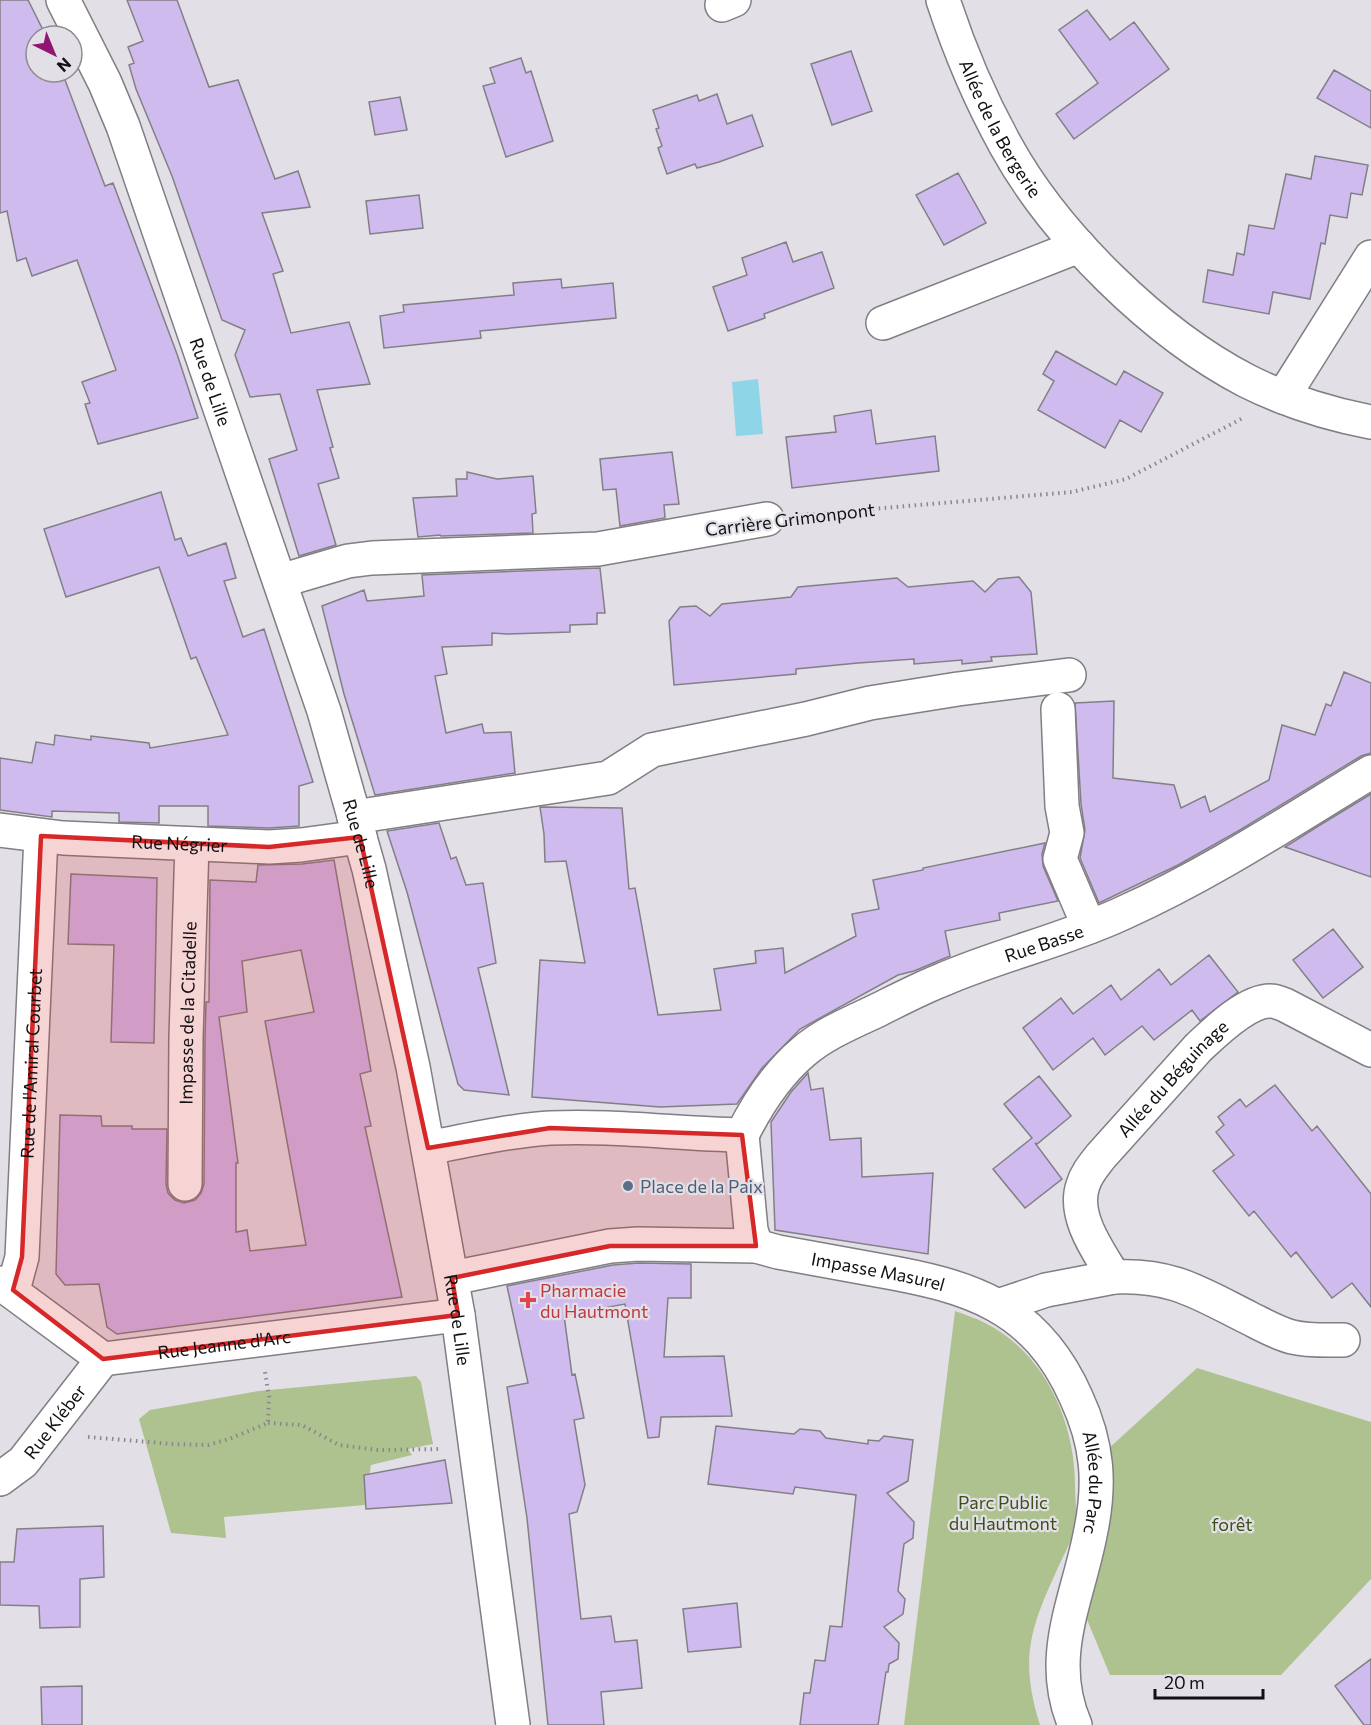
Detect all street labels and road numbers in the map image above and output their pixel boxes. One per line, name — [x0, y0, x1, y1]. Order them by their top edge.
street label: Allée de la Bergerie — [955, 56, 1046, 202]
street label: Rue de Lille — [186, 335, 236, 429]
street label: Carrière Grimonpont — [704, 498, 876, 540]
street label: Rue de Lille — [339, 796, 384, 890]
street label: Rue Négrier — [131, 830, 228, 856]
street label: Rue Basse — [1002, 919, 1086, 967]
street label: Impasse de la Citadelle — [175, 921, 201, 1105]
street label: Rue de l'Amiral Courbet — [15, 968, 46, 1159]
street label: Allée du Béguinage — [1113, 1015, 1232, 1141]
street label: Impasse Masurel — [809, 1247, 948, 1295]
street label: Rue de Lille — [440, 1272, 476, 1367]
street label: Rue Jeanne d'Arc — [156, 1325, 292, 1363]
street label: Rue Kléber — [19, 1380, 90, 1463]
street label: Allée du Parc — [1078, 1428, 1107, 1536]

